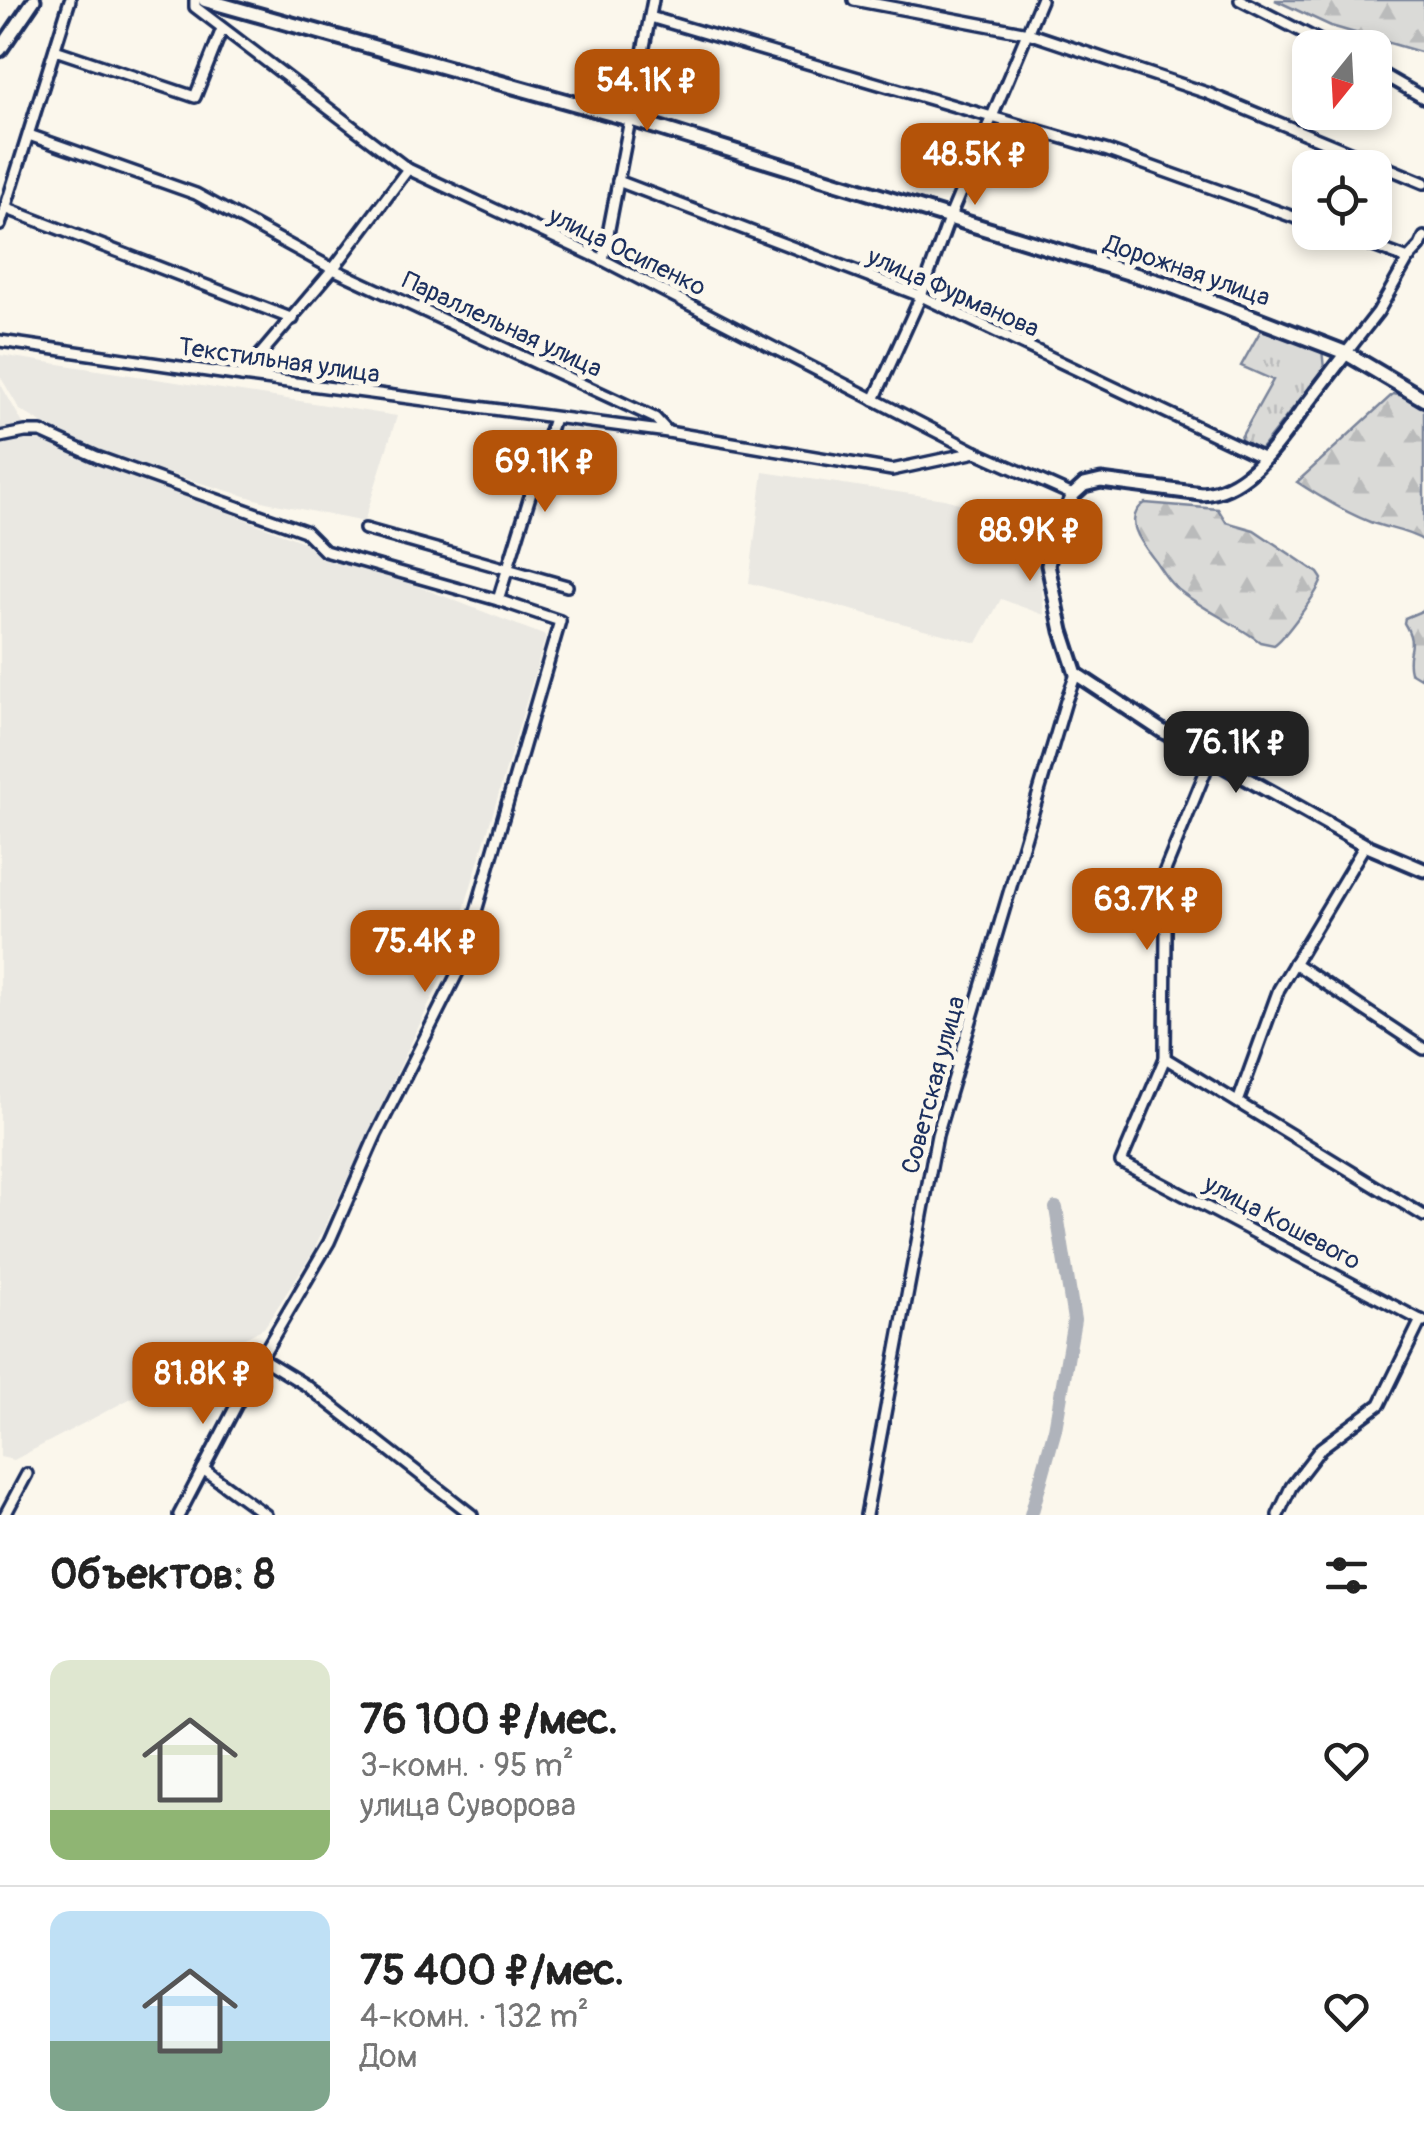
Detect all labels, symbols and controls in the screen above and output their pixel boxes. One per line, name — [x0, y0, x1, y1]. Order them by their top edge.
north arrow — [1292, 30, 1392, 130]
map controls — [1292, 30, 1392, 250]
pin: 54.1K ₽ — [555, 49, 739, 134]
text: 54.1K ₽ — [597, 61, 697, 101]
pin: 48.5K ₽ — [883, 123, 1067, 208]
text: 48.5K ₽ — [923, 135, 1027, 175]
button: locate — [1292, 150, 1392, 250]
street label: улица Осипенко — [542, 200, 711, 303]
street label: Дорожная улица — [1099, 228, 1274, 314]
street label: улица Фурманова — [861, 241, 1044, 345]
street label: Параллельная улица — [397, 265, 607, 385]
street label: Текстильная улица — [176, 332, 382, 390]
pin: 69.1K ₽ — [453, 430, 637, 515]
text: 69.1K ₽ — [495, 442, 595, 482]
pin: 88.9K ₽ — [938, 499, 1122, 584]
text: 88.9K ₽ — [979, 511, 1081, 551]
pin: 76.1K ₽ — [1144, 711, 1328, 796]
text: 76.1K ₽ — [1186, 723, 1286, 763]
pin: 63.7K ₽ — [1055, 868, 1239, 953]
text: 63.7K ₽ — [1094, 880, 1200, 920]
pin: 75.4K ₽ — [333, 910, 517, 995]
text: 75.4K ₽ — [372, 922, 478, 962]
street label: Советская улица — [895, 993, 973, 1177]
street label: улица Кошевого — [1197, 1168, 1366, 1277]
pin: 81.8K ₽ — [111, 1342, 295, 1427]
text: 81.8K ₽ — [154, 1354, 252, 1394]
icon: filters — [1319, 1548, 1374, 1603]
text: Объектов: 8 — [50, 1549, 275, 1601]
text: 76 100 ₽/мес. — [360, 1694, 618, 1746]
icon: home — [130, 1700, 250, 1820]
icon: heart — [1319, 1733, 1374, 1788]
text: 3-комн. · 95 m² — [360, 1746, 574, 1786]
text: улица Суворова — [360, 1786, 576, 1826]
text: 75 400 ₽/мес. — [360, 1945, 624, 1997]
icon: home — [130, 1951, 250, 2071]
icon: heart — [1319, 1984, 1374, 2039]
text: 4-комн. · 132 m² — [360, 1997, 589, 2037]
text: Дом — [360, 2037, 417, 2077]

